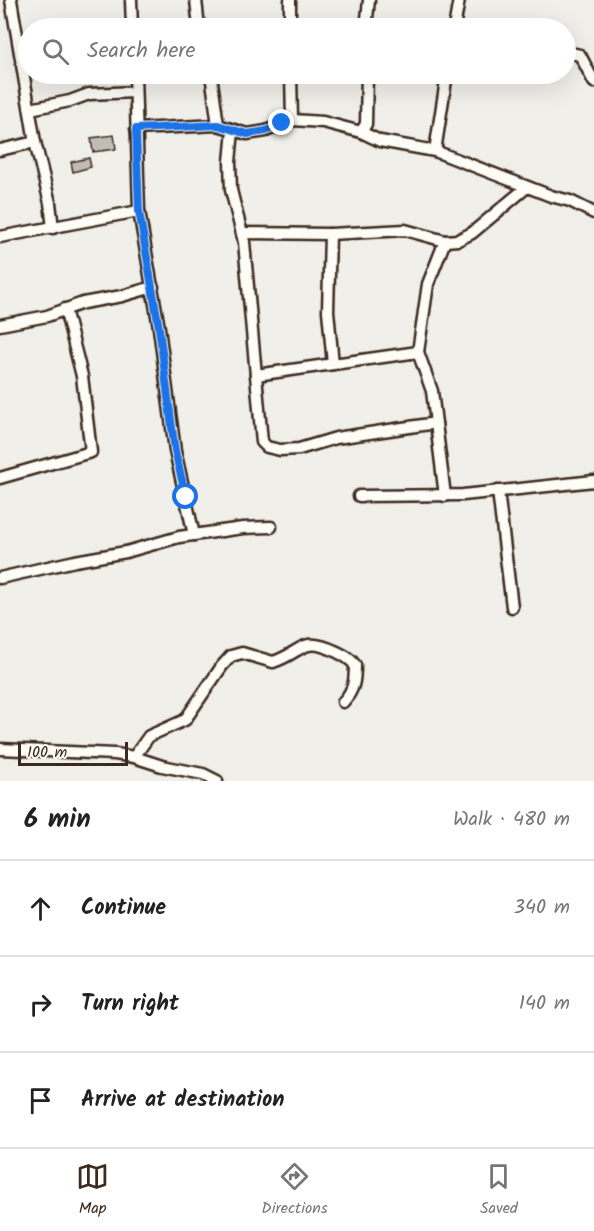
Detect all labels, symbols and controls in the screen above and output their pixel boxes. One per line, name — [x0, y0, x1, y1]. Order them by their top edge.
search box — [18, 18, 576, 84]
text: Search here — [87, 34, 195, 69]
icon: search — [39, 35, 72, 68]
route end — [268, 109, 294, 135]
route start — [172, 483, 198, 509]
scale bar — [18, 739, 128, 766]
text: 100 m — [27, 740, 67, 765]
text: 6 min — [24, 799, 91, 841]
text: Walk · 480 m — [453, 804, 570, 836]
text: Continue — [81, 891, 166, 926]
icon: ahead — [24, 892, 57, 925]
text: 340 m — [514, 892, 570, 924]
text: Turn right — [81, 987, 179, 1022]
icon: right — [24, 988, 57, 1021]
text: 140 m — [519, 988, 570, 1020]
text: Arrive at destination — [81, 1083, 284, 1118]
icon: arrive — [24, 1084, 57, 1117]
tab: Map — [76, 1160, 109, 1221]
tab: Directions — [261, 1160, 328, 1221]
tab: Saved — [480, 1160, 518, 1221]

